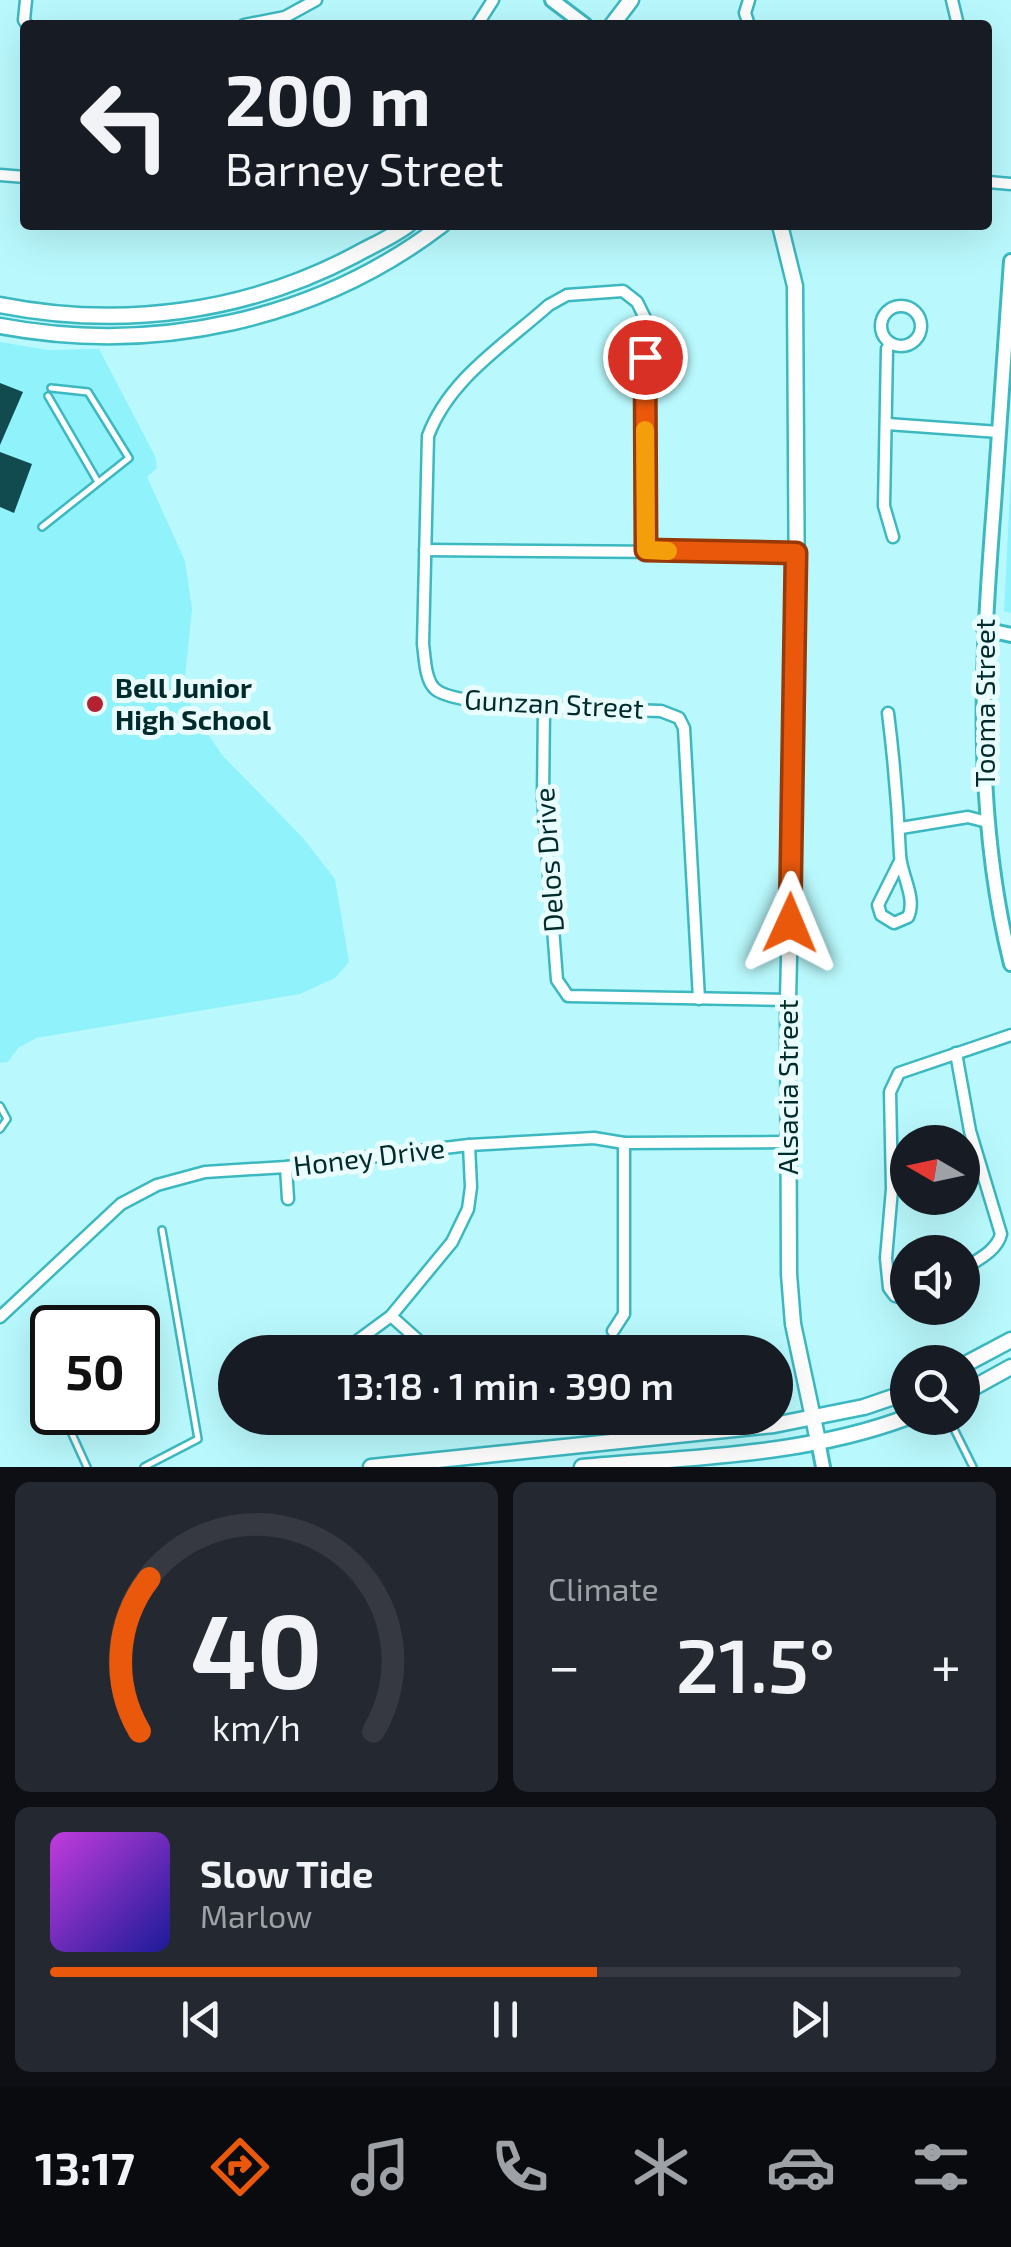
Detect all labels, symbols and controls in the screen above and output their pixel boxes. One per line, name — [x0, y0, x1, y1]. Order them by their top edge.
text: 200 m — [225, 56, 431, 140]
icon: left — [60, 60, 190, 190]
text: Barney Street — [225, 141, 504, 195]
pin — [603, 315, 688, 400]
icon: arrive — [618, 330, 673, 385]
street label: Tooma Street — [967, 619, 1001, 787]
place label: Bell Junior High School — [115, 670, 272, 736]
street label: Gunzan Street — [463, 681, 645, 725]
marker: Bell Junior High School — [84, 693, 106, 715]
street label: Delos Drive — [526, 787, 570, 933]
position arrow — [738, 871, 842, 975]
street label: Alsacia Street — [770, 999, 804, 1175]
north arrow — [890, 1125, 980, 1215]
map controls — [890, 1125, 980, 1435]
street label: Honey Drive — [291, 1130, 447, 1182]
button: sound — [890, 1235, 980, 1325]
speed limit sign: 50 — [30, 1305, 160, 1435]
button: search — [890, 1345, 980, 1435]
text: 13:18 · 1 min · 390 m — [337, 1362, 674, 1408]
text: Climate — [548, 1569, 659, 1607]
text: 40 — [191, 1585, 322, 1710]
text: 21.5° — [676, 1618, 835, 1708]
text: − — [548, 1631, 580, 1697]
text: + — [931, 1631, 961, 1697]
text: km/h — [212, 1705, 301, 1748]
text: Slow Tide — [200, 1850, 373, 1896]
text: Marlow — [200, 1896, 312, 1934]
icon: previous — [174, 1992, 229, 2047]
icon: pause — [478, 1992, 533, 2047]
icon: next — [782, 1992, 837, 2047]
icon: directions — [205, 2132, 275, 2202]
icon: music — [345, 2132, 415, 2202]
icon: phone — [485, 2132, 555, 2202]
icon: climate — [626, 2132, 696, 2202]
icon: car — [766, 2132, 836, 2202]
icon: filters — [906, 2132, 976, 2202]
text: 13:17 — [35, 2140, 135, 2194]

